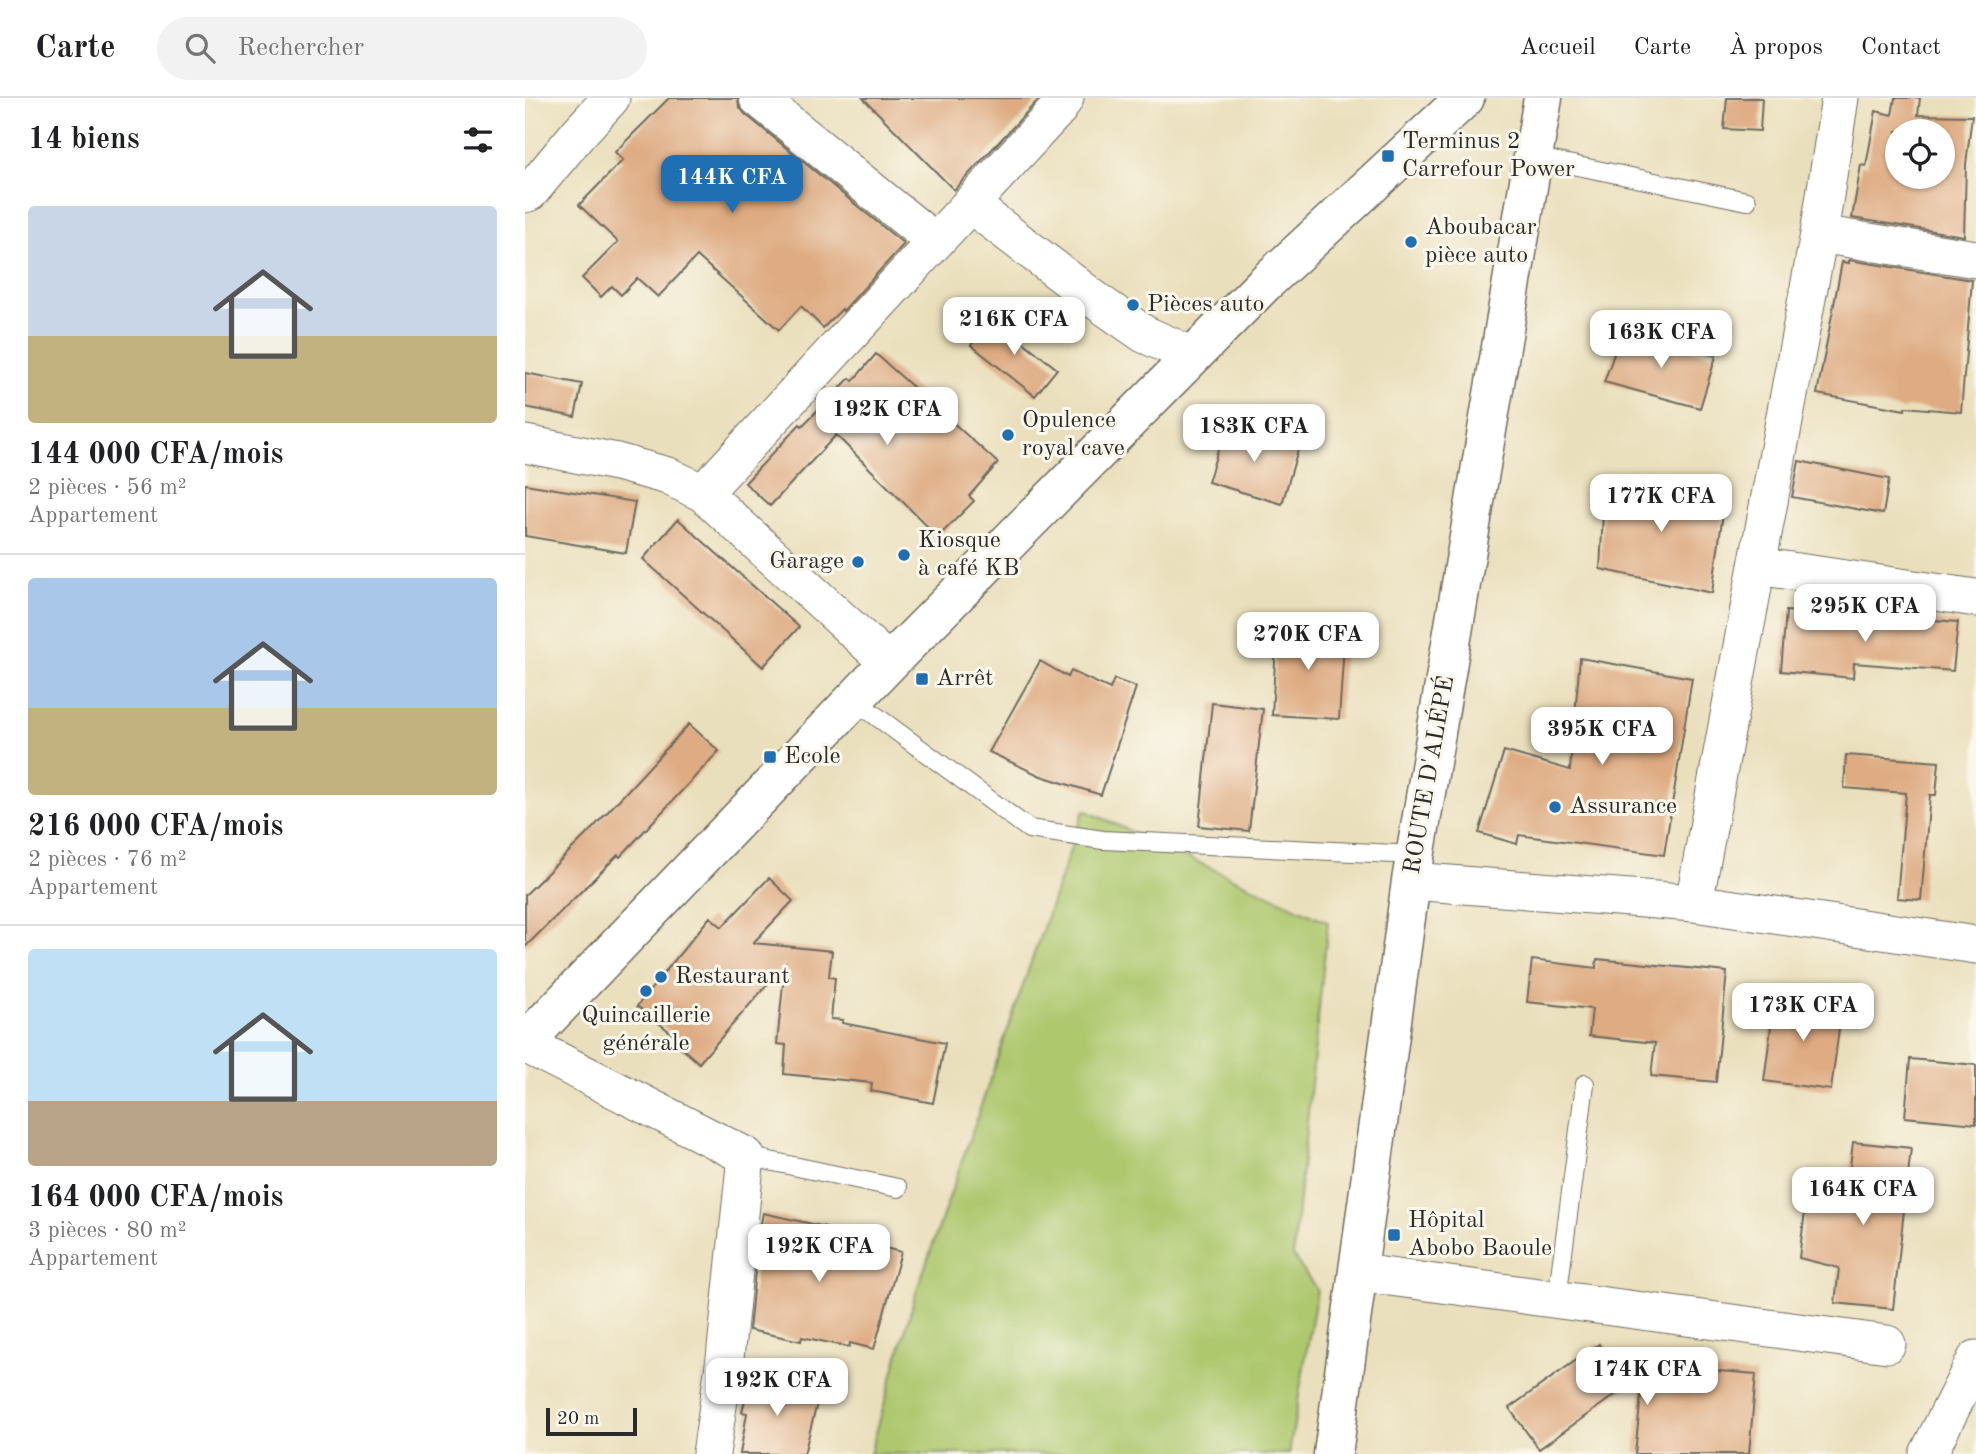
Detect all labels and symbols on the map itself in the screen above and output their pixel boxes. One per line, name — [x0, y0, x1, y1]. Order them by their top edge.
place label: Terminus 2 Carrefour Power — [1402, 130, 1575, 182]
marker: Terminus 2 Carrefour Power — [1380, 148, 1396, 164]
pin: 144K CFA — [660, 156, 804, 215]
place label: Aboubacar pièce auto — [1425, 216, 1537, 268]
marker: Aboubacar pièce auto — [1403, 234, 1419, 250]
place label: Pièces auto — [1147, 293, 1264, 317]
marker: Pièces auto — [1125, 297, 1141, 313]
pin: 216K CFA — [942, 298, 1086, 357]
pin: 163K CFA — [1589, 310, 1733, 370]
pin: 192K CFA — [815, 388, 959, 447]
pin: 183K CFA — [1182, 404, 1326, 464]
place label: Opulence royal cave — [1022, 409, 1125, 461]
marker: Opulence royal cave — [1000, 427, 1016, 443]
pin: 177K CFA — [1589, 474, 1733, 534]
place label: Kiosque à café KB — [918, 529, 1019, 581]
marker: Kiosque à café KB — [896, 547, 912, 563]
place label: Garage — [769, 550, 844, 574]
marker: Garage — [850, 554, 866, 570]
pin: 295K CFA — [1793, 584, 1937, 644]
pin: 270K CFA — [1236, 612, 1380, 672]
place label: Arrêt — [936, 667, 993, 691]
marker: Arrêt — [914, 671, 930, 687]
street label: ROUTE D'ALÉPÉ — [1397, 673, 1459, 876]
pin: 395K CFA — [1530, 708, 1674, 767]
place label: Ecole — [784, 745, 840, 769]
marker: Ecole — [762, 749, 778, 765]
place label: Assurance — [1569, 795, 1677, 819]
marker: Assurance — [1547, 799, 1563, 815]
place label: Restaurant — [675, 965, 790, 989]
marker: Restaurant — [653, 969, 669, 985]
marker: Quincaillerie générale — [638, 983, 654, 999]
pin: 173K CFA — [1731, 984, 1875, 1043]
place label: Quincaillerie générale — [581, 1004, 711, 1056]
pin: 164K CFA — [1791, 1168, 1935, 1227]
place label: Hôpital Abobo Baoule — [1408, 1209, 1552, 1261]
pin: 192K CFA — [747, 1224, 891, 1284]
marker: Hôpital Abobo Baoule — [1386, 1227, 1402, 1243]
pin: 174K CFA — [1575, 1348, 1719, 1407]
pin: 192K CFA — [705, 1358, 849, 1418]
scale bar — [546, 1405, 637, 1437]

